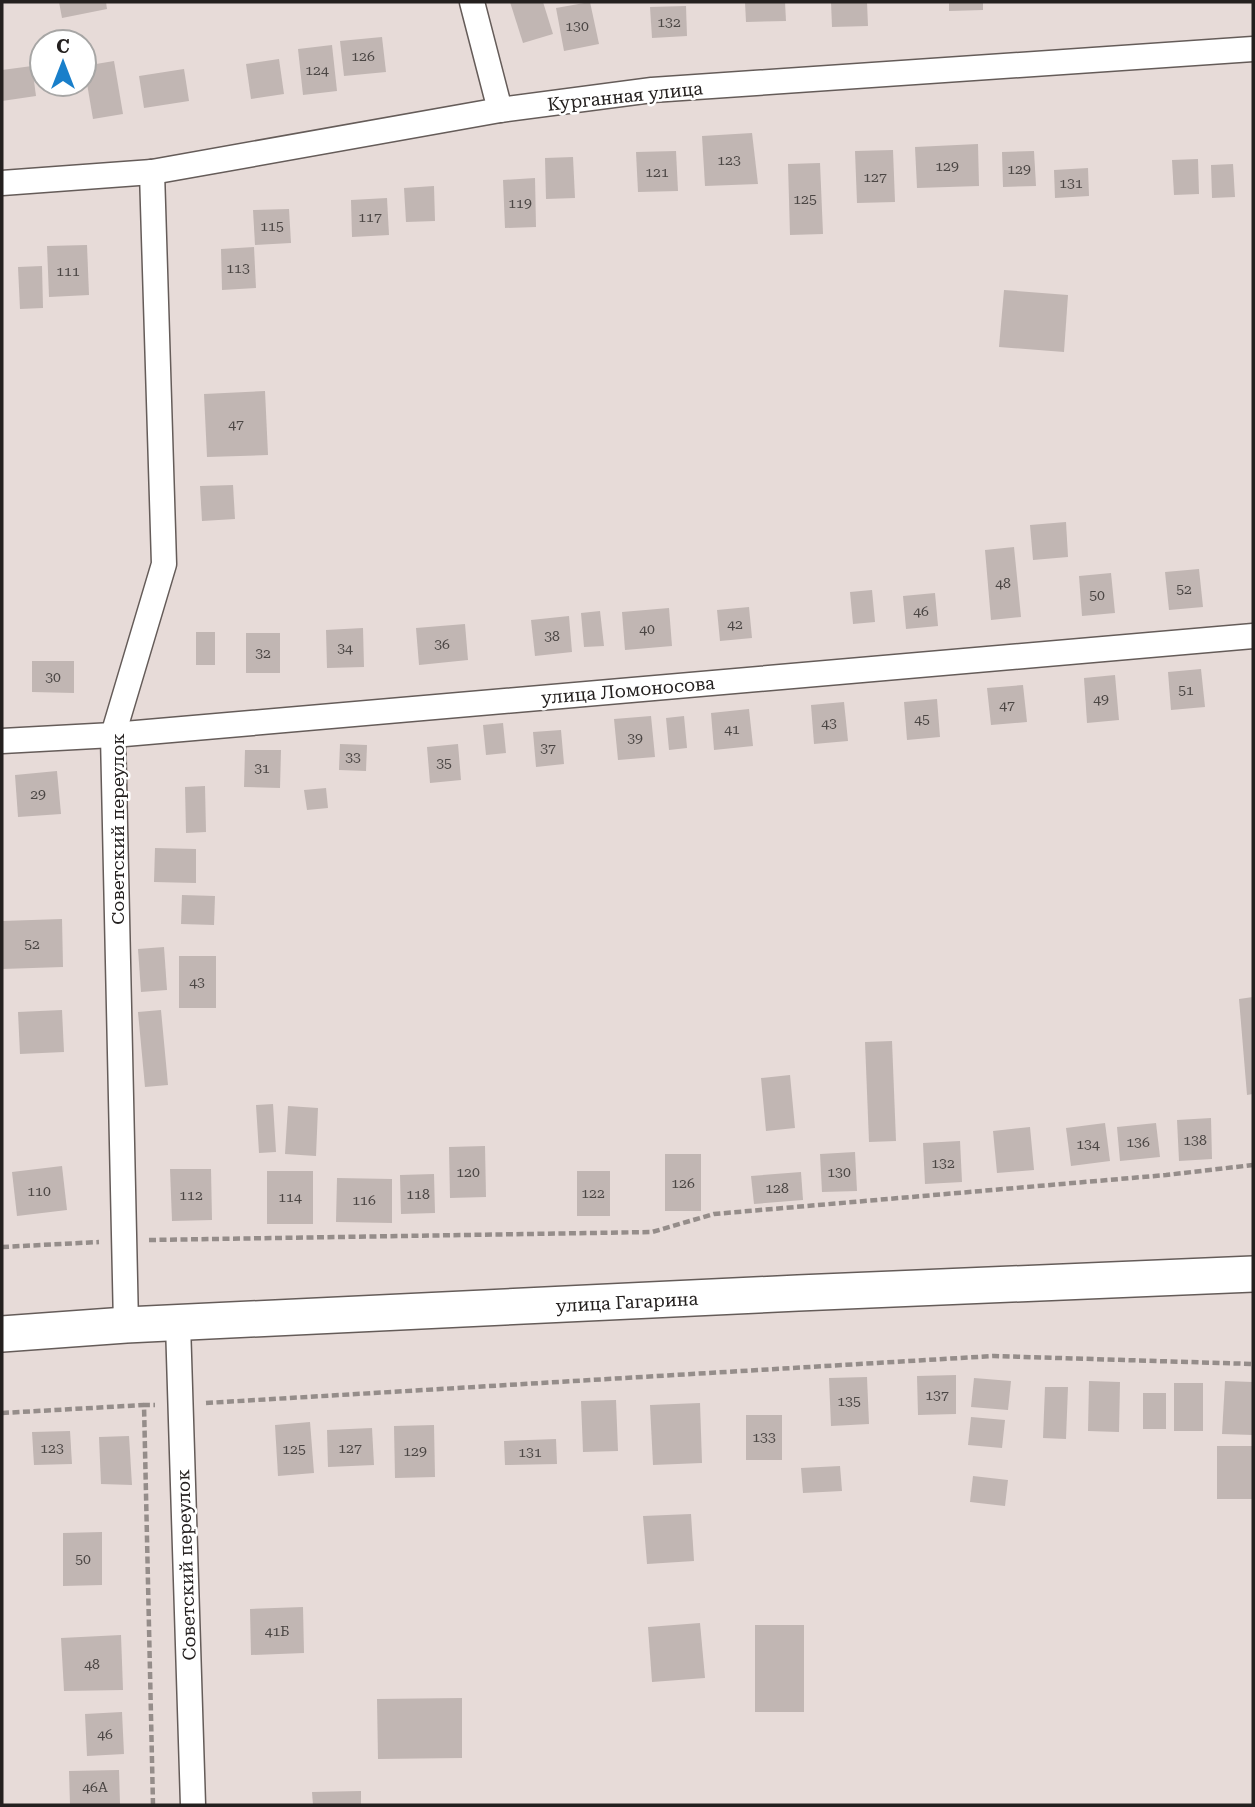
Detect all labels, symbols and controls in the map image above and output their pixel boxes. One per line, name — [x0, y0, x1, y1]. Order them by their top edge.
house number: 132 — [657, 14, 681, 30]
house number: 130 — [565, 18, 589, 34]
north arrow — [28, 28, 98, 98]
text: С — [56, 35, 70, 58]
house number: 126 — [351, 48, 375, 64]
house number: 124 — [305, 62, 329, 78]
street label: Курганная улица — [546, 77, 704, 115]
house number: 123 — [717, 152, 741, 168]
house number: 129 — [935, 158, 959, 174]
house number: 129 — [1007, 161, 1031, 177]
house number: 121 — [645, 164, 669, 180]
house number: 127 — [863, 169, 887, 185]
house number: 131 — [1059, 175, 1083, 191]
house number: 125 — [793, 191, 817, 207]
house number: 119 — [508, 195, 532, 211]
house number: 117 — [358, 209, 382, 225]
house number: 115 — [260, 218, 284, 234]
house number: 113 — [226, 260, 250, 276]
house number: 111 — [56, 263, 80, 279]
house number: 47 — [228, 416, 244, 432]
house number: 48 — [995, 575, 1011, 591]
house number: 52 — [1176, 581, 1192, 597]
house number: 50 — [1089, 587, 1105, 603]
house number: 46 — [913, 603, 929, 619]
house number: 42 — [727, 616, 743, 632]
house number: 40 — [639, 621, 655, 637]
house number: 38 — [544, 628, 560, 644]
house number: 36 — [434, 636, 450, 652]
house number: 34 — [337, 640, 353, 656]
house number: 32 — [255, 645, 271, 661]
house number: 30 — [45, 669, 61, 685]
street label: улица Ломоносова — [540, 672, 716, 708]
house number: 51 — [1178, 682, 1194, 698]
house number: 49 — [1093, 691, 1109, 707]
house number: 47 — [999, 697, 1015, 713]
house number: 45 — [914, 711, 930, 727]
house number: 43 — [821, 715, 837, 731]
house number: 41 — [724, 721, 740, 737]
house number: 39 — [627, 730, 643, 746]
street label: Советский переулок — [107, 733, 128, 925]
house number: 37 — [540, 740, 556, 756]
house number: 33 — [345, 749, 361, 765]
house number: 35 — [436, 755, 452, 771]
house number: 31 — [254, 760, 270, 776]
house number: 29 — [30, 786, 46, 802]
house number: 52 — [24, 936, 40, 952]
house number: 43 — [189, 974, 205, 990]
house number: 138 — [1183, 1132, 1207, 1148]
house number: 136 — [1126, 1134, 1150, 1150]
house number: 134 — [1076, 1136, 1100, 1152]
house number: 132 — [931, 1155, 955, 1171]
house number: 120 — [456, 1164, 480, 1180]
house number: 130 — [827, 1164, 851, 1180]
house number: 126 — [671, 1175, 695, 1191]
house number: 128 — [765, 1180, 789, 1196]
house number: 110 — [27, 1183, 51, 1199]
house number: 122 — [581, 1185, 605, 1201]
house number: 118 — [406, 1186, 430, 1202]
house number: 112 — [179, 1187, 203, 1203]
house number: 114 — [278, 1189, 302, 1205]
house number: 116 — [352, 1192, 376, 1208]
street label: улица Гагарина — [555, 1288, 699, 1316]
house number: 137 — [925, 1387, 949, 1403]
house number: 135 — [837, 1393, 861, 1409]
house number: 133 — [752, 1429, 776, 1445]
house number: 123 — [40, 1440, 64, 1456]
house number: 127 — [338, 1440, 362, 1456]
house number: 125 — [282, 1441, 306, 1457]
house number: 129 — [403, 1443, 427, 1459]
house number: 131 — [518, 1444, 542, 1460]
street label: Советский переулок — [172, 1469, 200, 1661]
house number: 50 — [75, 1551, 91, 1567]
house number: 41Б — [265, 1623, 289, 1639]
house number: 48 — [84, 1656, 100, 1672]
house number: 46 — [97, 1726, 113, 1742]
house number: 46А — [82, 1779, 108, 1795]

